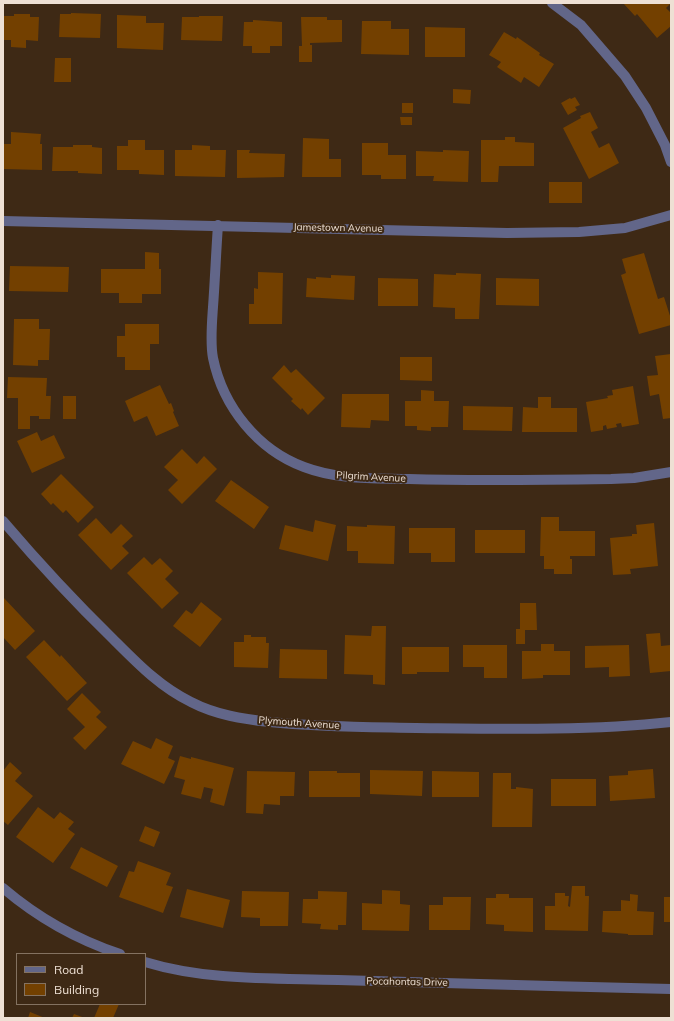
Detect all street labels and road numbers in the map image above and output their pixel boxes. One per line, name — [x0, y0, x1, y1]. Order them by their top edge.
street label: Jamestown Avenue — [293, 221, 383, 235]
street label: Pilgrim Avenue — [336, 469, 406, 485]
street label: Plymouth Avenue — [258, 714, 340, 732]
street label: Pocahontas Drive — [366, 975, 448, 989]

